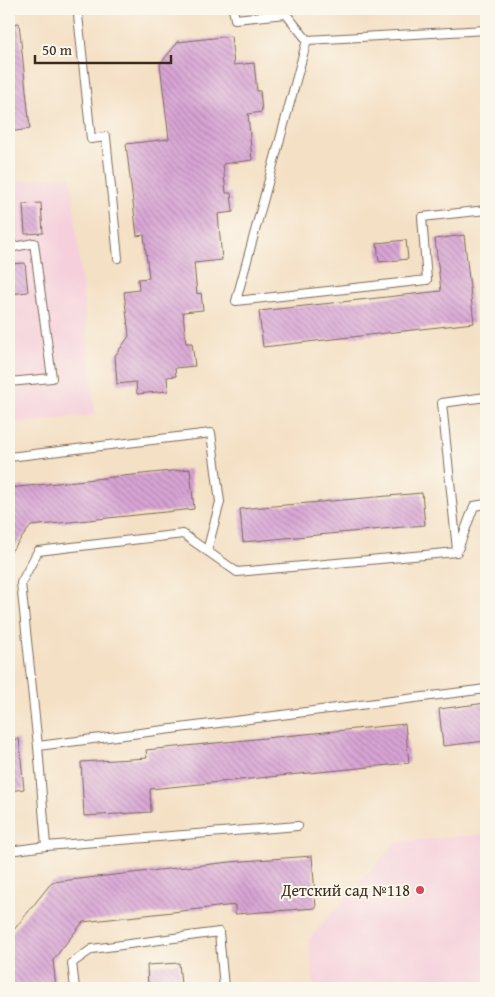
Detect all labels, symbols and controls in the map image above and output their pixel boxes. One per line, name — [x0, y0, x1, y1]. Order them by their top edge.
scale bar — [35, 32, 171, 64]
text: 50 m — [42, 39, 73, 60]
place label: Детский сад №118 — [280, 878, 410, 902]
marker: Детский сад №118 — [414, 884, 426, 896]

